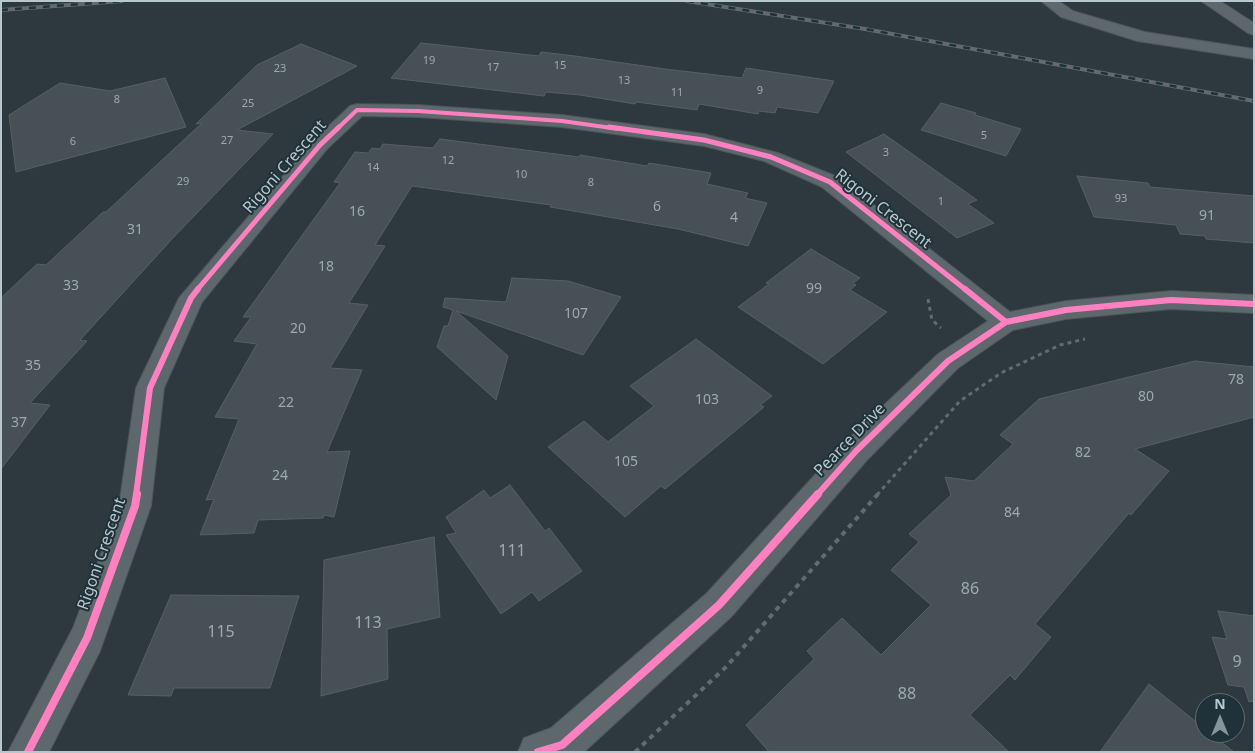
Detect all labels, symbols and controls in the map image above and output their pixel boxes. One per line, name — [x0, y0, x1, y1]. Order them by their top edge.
house number: 19 — [423, 54, 435, 68]
house number: 15 — [554, 59, 566, 73]
house number: 17 — [487, 61, 499, 75]
house number: 23 — [274, 62, 286, 76]
house number: 13 — [618, 74, 630, 88]
house number: 9 — [757, 84, 763, 98]
house number: 11 — [671, 86, 683, 100]
house number: 8 — [114, 93, 120, 107]
house number: 25 — [242, 97, 254, 111]
street label: Rigoni Crescent — [239, 116, 331, 218]
house number: 5 — [981, 129, 987, 143]
house number: 27 — [221, 134, 233, 148]
house number: 6 — [70, 135, 76, 149]
house number: 3 — [883, 146, 889, 160]
house number: 12 — [442, 154, 454, 168]
house number: 14 — [367, 161, 379, 175]
street label: Rigoni Crescent — [831, 165, 935, 253]
house number: 10 — [515, 168, 527, 182]
house number: 29 — [177, 175, 189, 189]
house number: 8 — [588, 176, 594, 190]
house number: 93 — [1115, 192, 1127, 206]
house number: 1 — [938, 195, 944, 209]
house number: 6 — [653, 199, 661, 215]
house number: 16 — [349, 204, 365, 220]
house number: 91 — [1199, 208, 1215, 224]
house number: 4 — [730, 210, 738, 226]
house number: 31 — [127, 222, 143, 238]
house number: 18 — [318, 259, 334, 275]
house number: 33 — [63, 278, 79, 294]
house number: 99 — [806, 281, 822, 297]
house number: 107 — [564, 306, 588, 322]
house number: 20 — [290, 321, 306, 337]
house number: 35 — [25, 358, 41, 374]
house number: 78 — [1228, 372, 1244, 388]
house number: 80 — [1138, 389, 1154, 405]
house number: 103 — [695, 392, 719, 408]
house number: 22 — [278, 395, 294, 411]
street label: Pearce Drive — [810, 399, 890, 481]
house number: 37 — [11, 415, 27, 431]
house number: 82 — [1075, 445, 1091, 461]
house number: 105 — [614, 454, 638, 470]
house number: 24 — [272, 468, 288, 484]
street label: Rigoni Crescent — [74, 495, 130, 613]
house number: 84 — [1004, 505, 1020, 521]
house number: 111 — [498, 541, 526, 561]
house number: 86 — [961, 579, 979, 599]
house number: 113 — [354, 613, 382, 633]
house number: 115 — [207, 622, 235, 642]
house number: 9 — [1232, 652, 1242, 672]
house number: 88 — [898, 684, 916, 704]
north arrow — [1195, 693, 1245, 743]
text: N — [1214, 694, 1226, 713]

